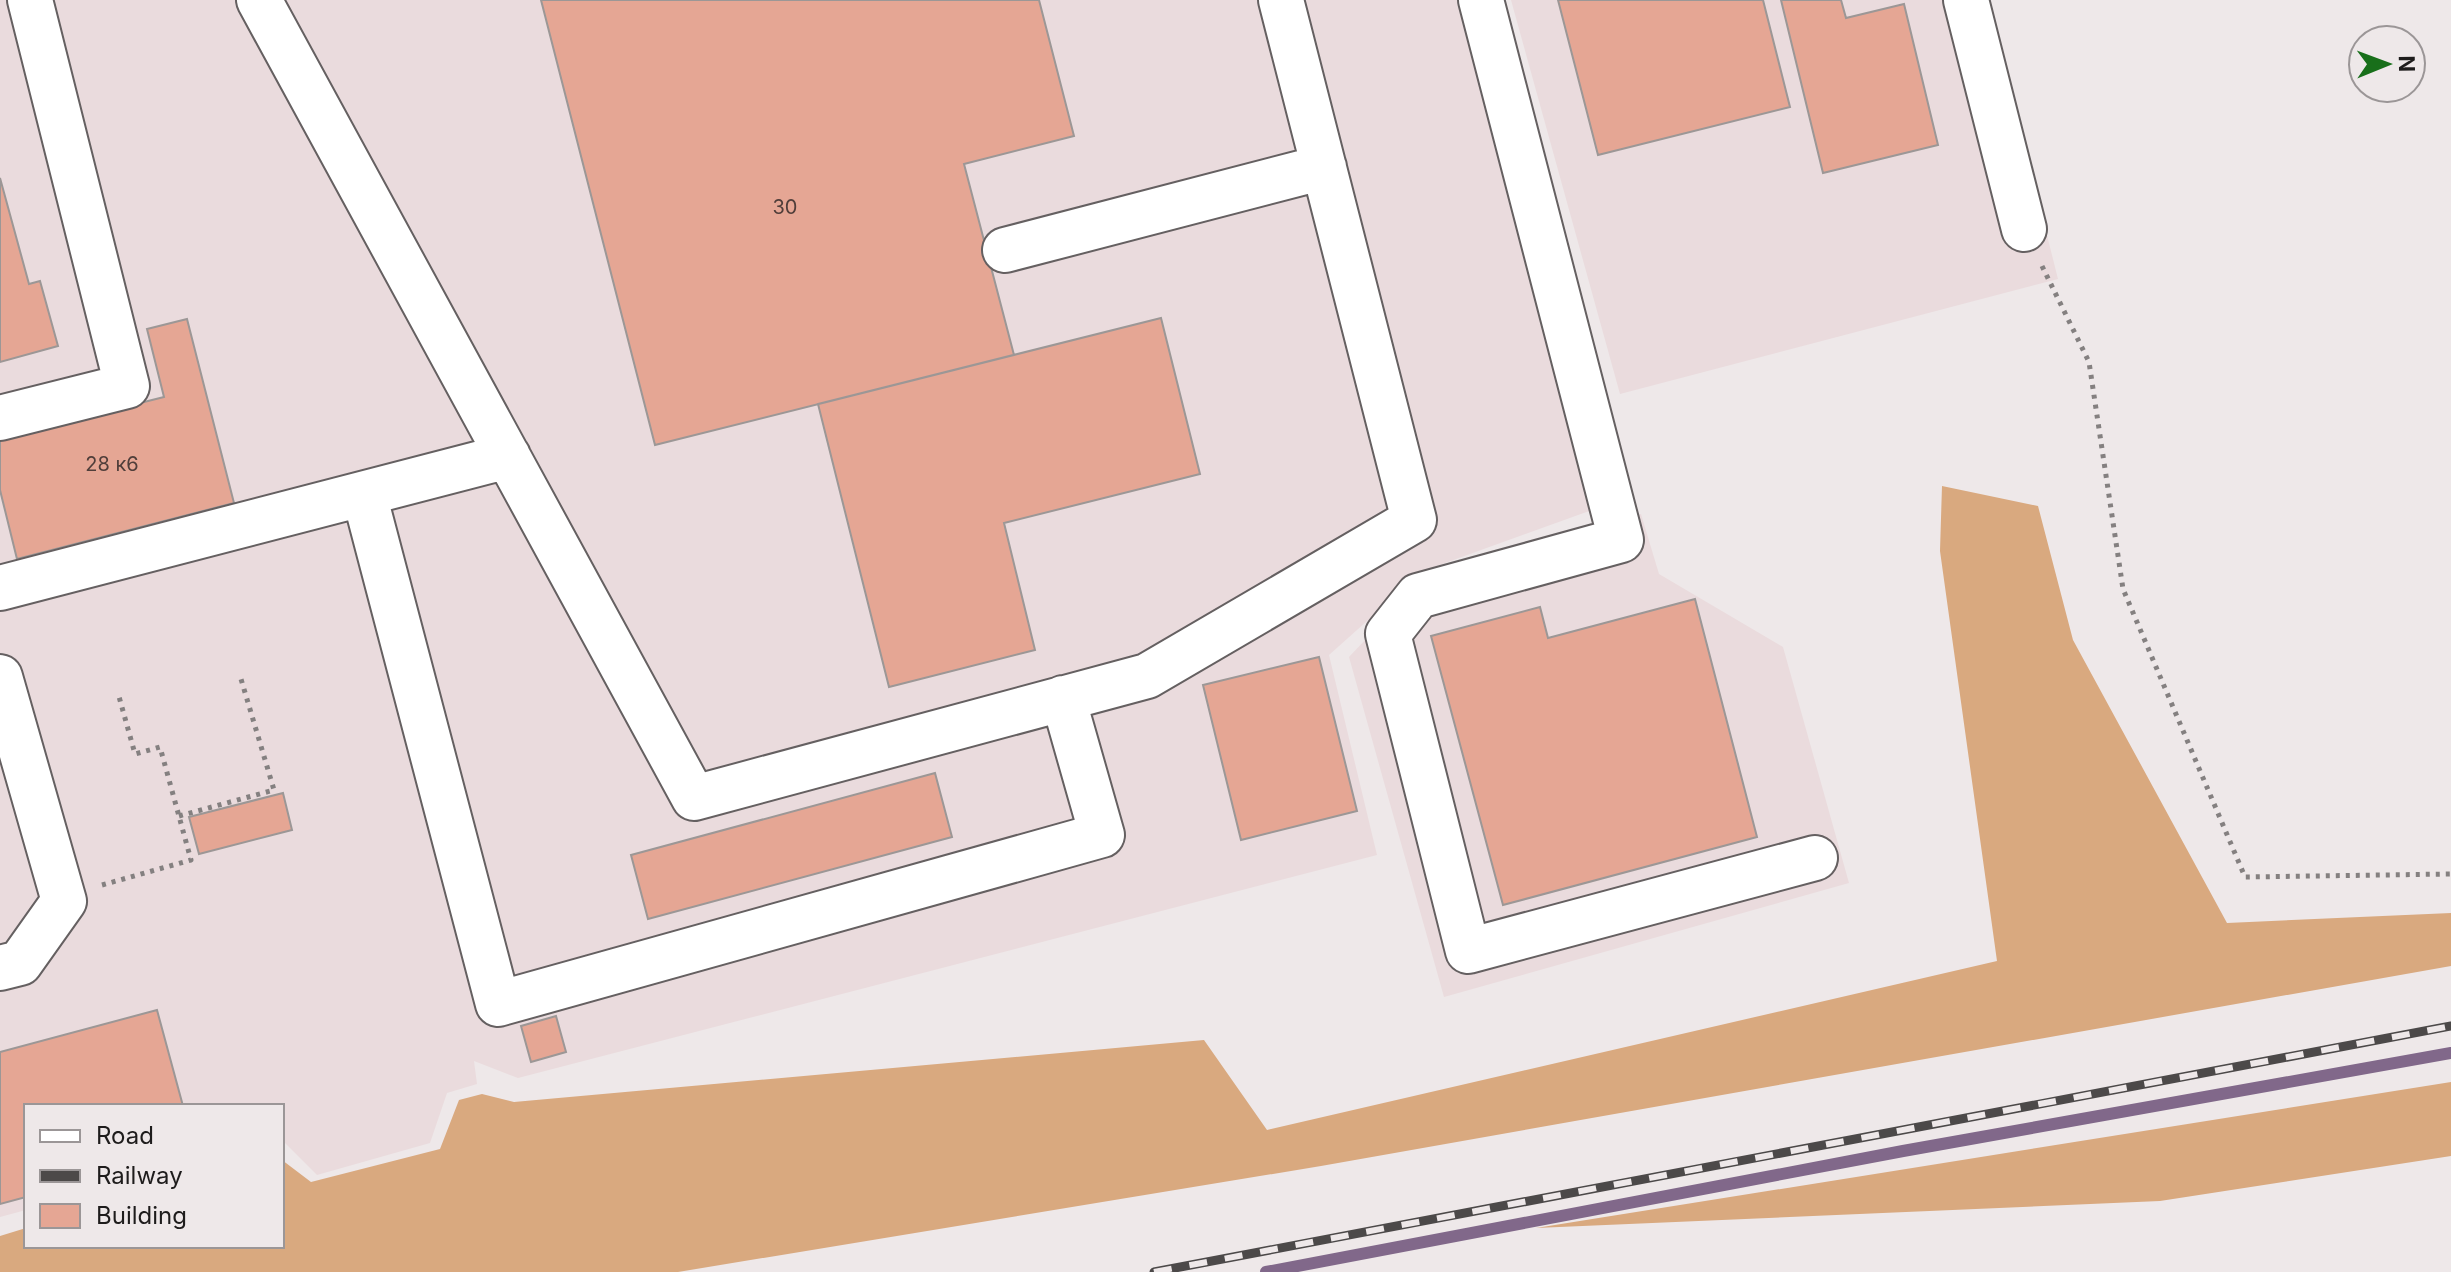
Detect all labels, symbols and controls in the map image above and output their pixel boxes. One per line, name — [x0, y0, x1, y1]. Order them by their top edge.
north arrow — [2347, 24, 2427, 104]
text: N — [2394, 55, 2420, 72]
house number: 30 — [773, 195, 797, 219]
house number: 28 к6 — [85, 452, 139, 476]
legend — [24, 1104, 284, 1248]
text: Road — [96, 1121, 154, 1150]
text: Railway — [96, 1161, 183, 1190]
text: Building — [96, 1201, 187, 1230]

